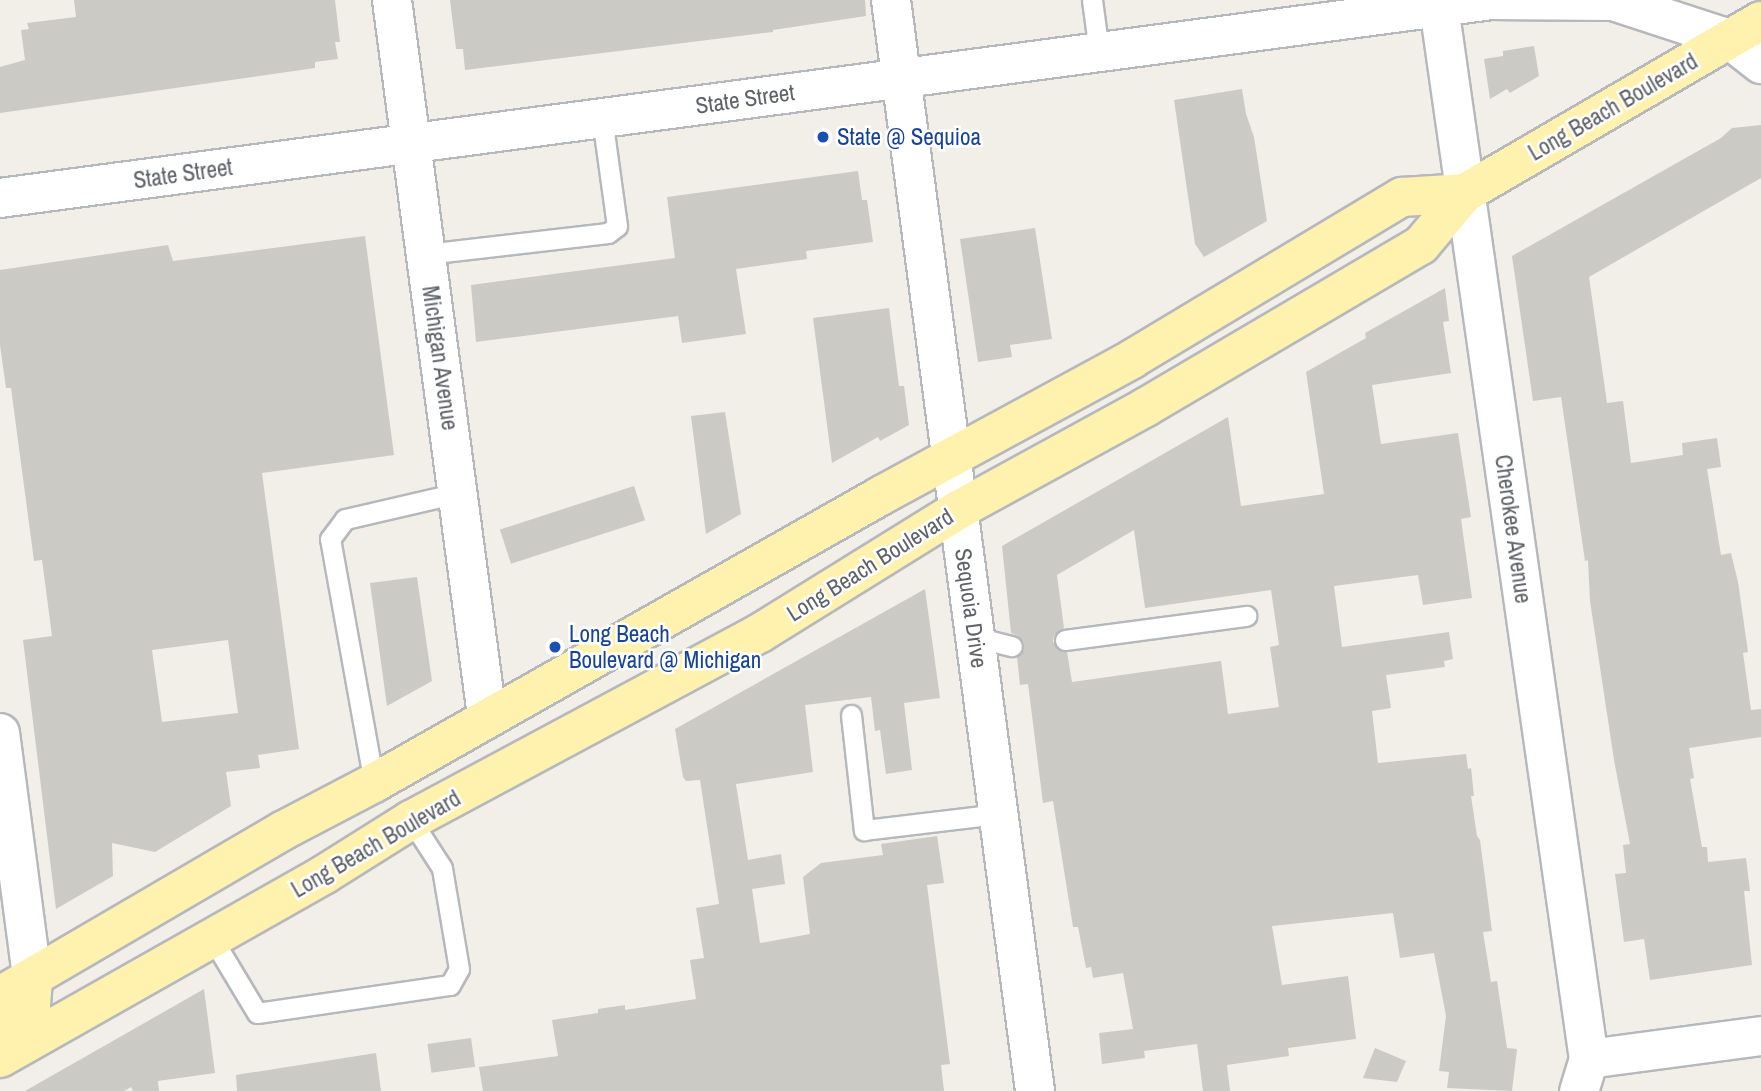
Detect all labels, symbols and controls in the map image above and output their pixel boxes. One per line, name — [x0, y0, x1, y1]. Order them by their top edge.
street label: Long Beach Boulevard — [1523, 47, 1703, 167]
street label: State Street — [694, 78, 796, 120]
place label: State @ Sequioa — [837, 123, 981, 151]
marker: State @ Sequioa — [815, 129, 831, 145]
street label: State Street — [132, 153, 234, 195]
street label: Michigan Avenue — [416, 284, 464, 432]
street label: Cherokee Avenue — [1489, 452, 1537, 606]
street label: Long Beach Boulevard — [782, 503, 958, 627]
street label: Sequoia Drive — [949, 546, 993, 670]
place label: Long Beach Boulevard @ Michigan — [569, 620, 761, 674]
marker: Long Beach Boulevard @ Michigan — [547, 639, 563, 655]
street label: Long Beach Boulevard — [286, 784, 466, 904]

